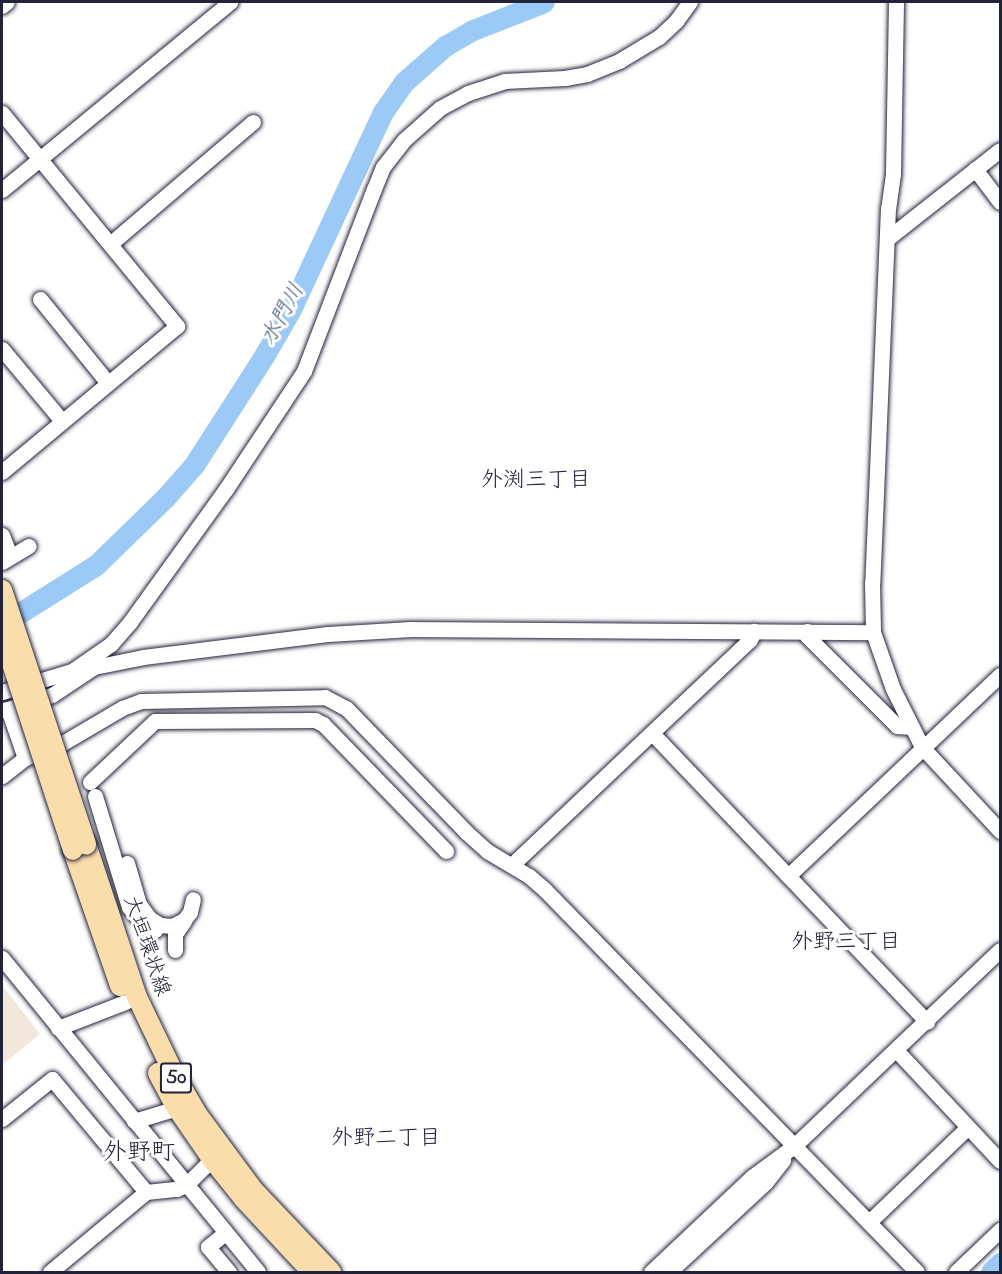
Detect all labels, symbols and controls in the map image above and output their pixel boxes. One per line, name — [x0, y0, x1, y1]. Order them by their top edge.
water label: 水門川 — [256, 280, 312, 350]
district label: 外渕三丁目 — [481, 469, 591, 495]
street label: 大垣環状線 — [117, 892, 175, 1000]
district label: 外野三丁目 — [791, 931, 901, 957]
road number: 50 — [160, 1061, 192, 1095]
district label: 外野二丁目 — [331, 1127, 441, 1153]
district label: 外野町 — [103, 1140, 175, 1168]

